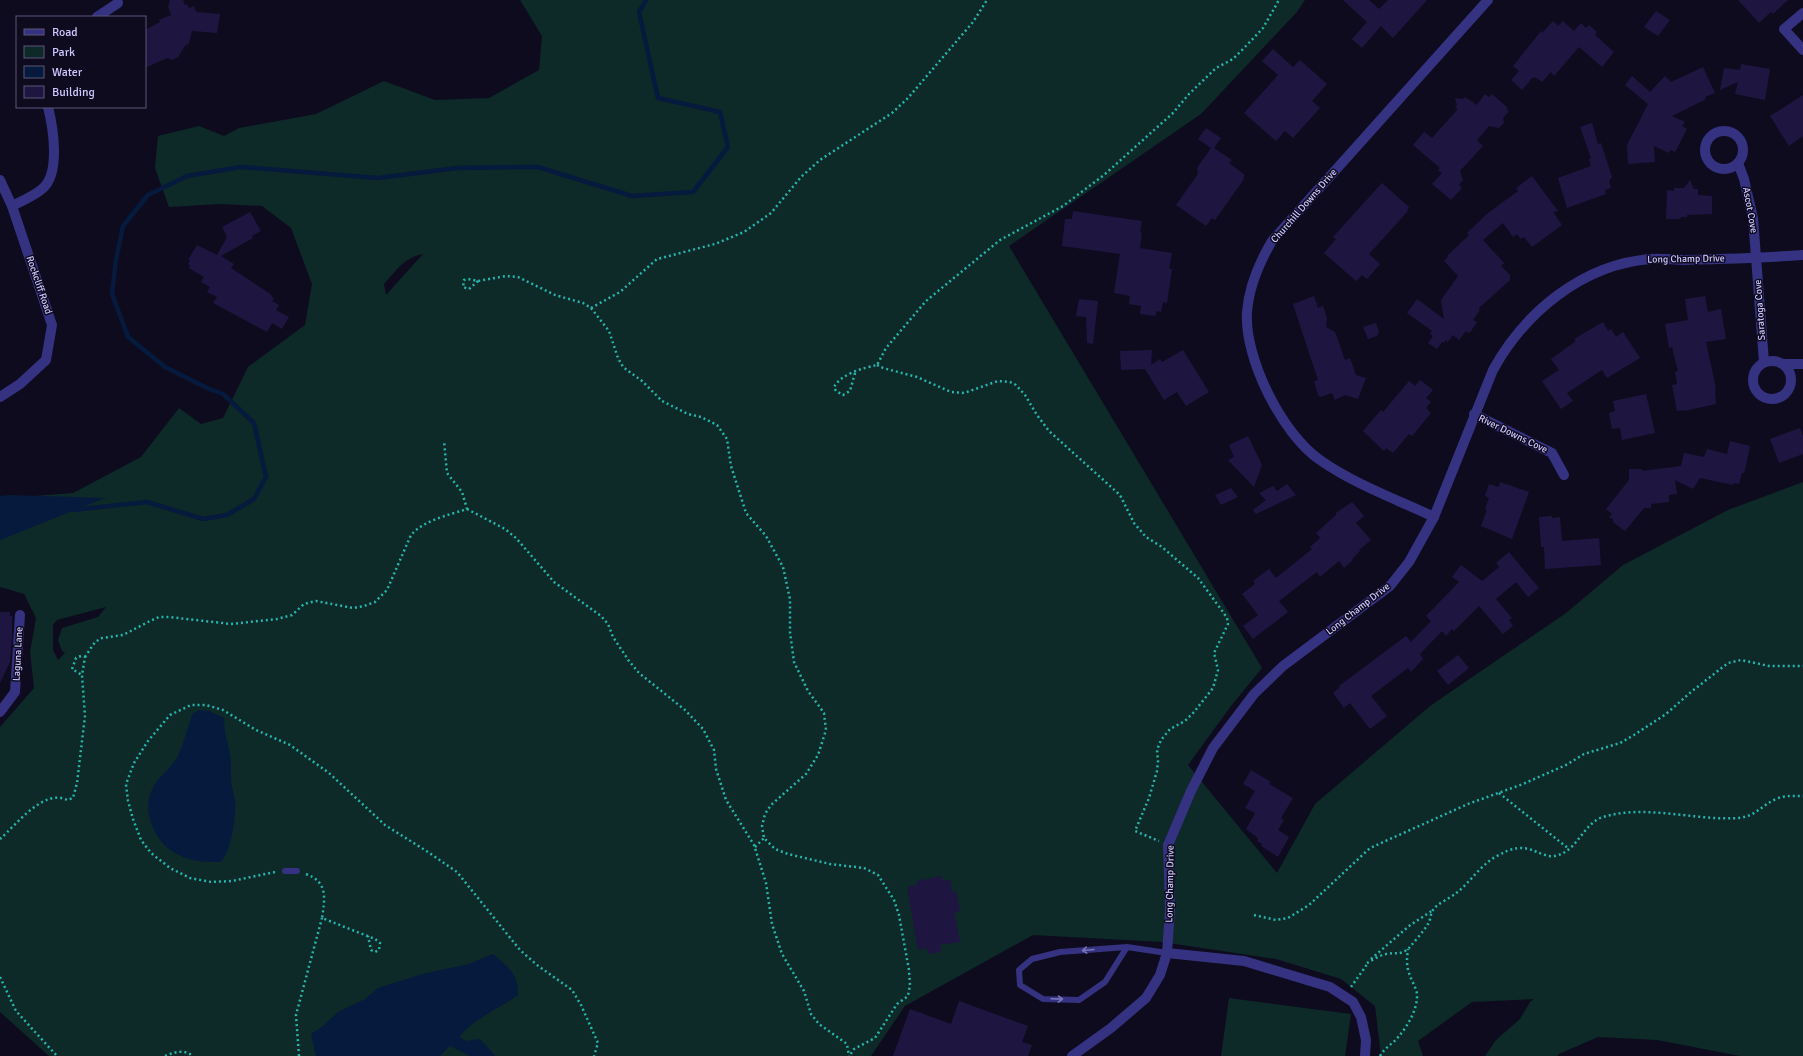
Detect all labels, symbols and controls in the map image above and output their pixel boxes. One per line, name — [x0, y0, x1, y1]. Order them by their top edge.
legend — [16, 16, 146, 108]
text: Road — [52, 25, 78, 40]
text: Park — [52, 45, 75, 60]
text: Water — [52, 65, 83, 80]
text: Building — [52, 85, 95, 100]
street label: Churchill Downs Drive — [1268, 166, 1340, 246]
street label: Ascot Cove — [1740, 186, 1760, 234]
street label: Long Champ Drive — [1647, 252, 1725, 266]
street label: Rockcliff Road — [23, 254, 55, 316]
street label: Saratoga Cove — [1752, 279, 1768, 341]
street label: River Downs Cove — [1477, 412, 1549, 456]
street label: Long Champ Drive — [1324, 580, 1392, 638]
street label: Laguna Lane — [11, 627, 25, 681]
street label: Long Champ Drive — [1163, 845, 1177, 923]
one-way arrow — [1082, 946, 1095, 954]
one-way arrow — [1050, 995, 1063, 1003]

